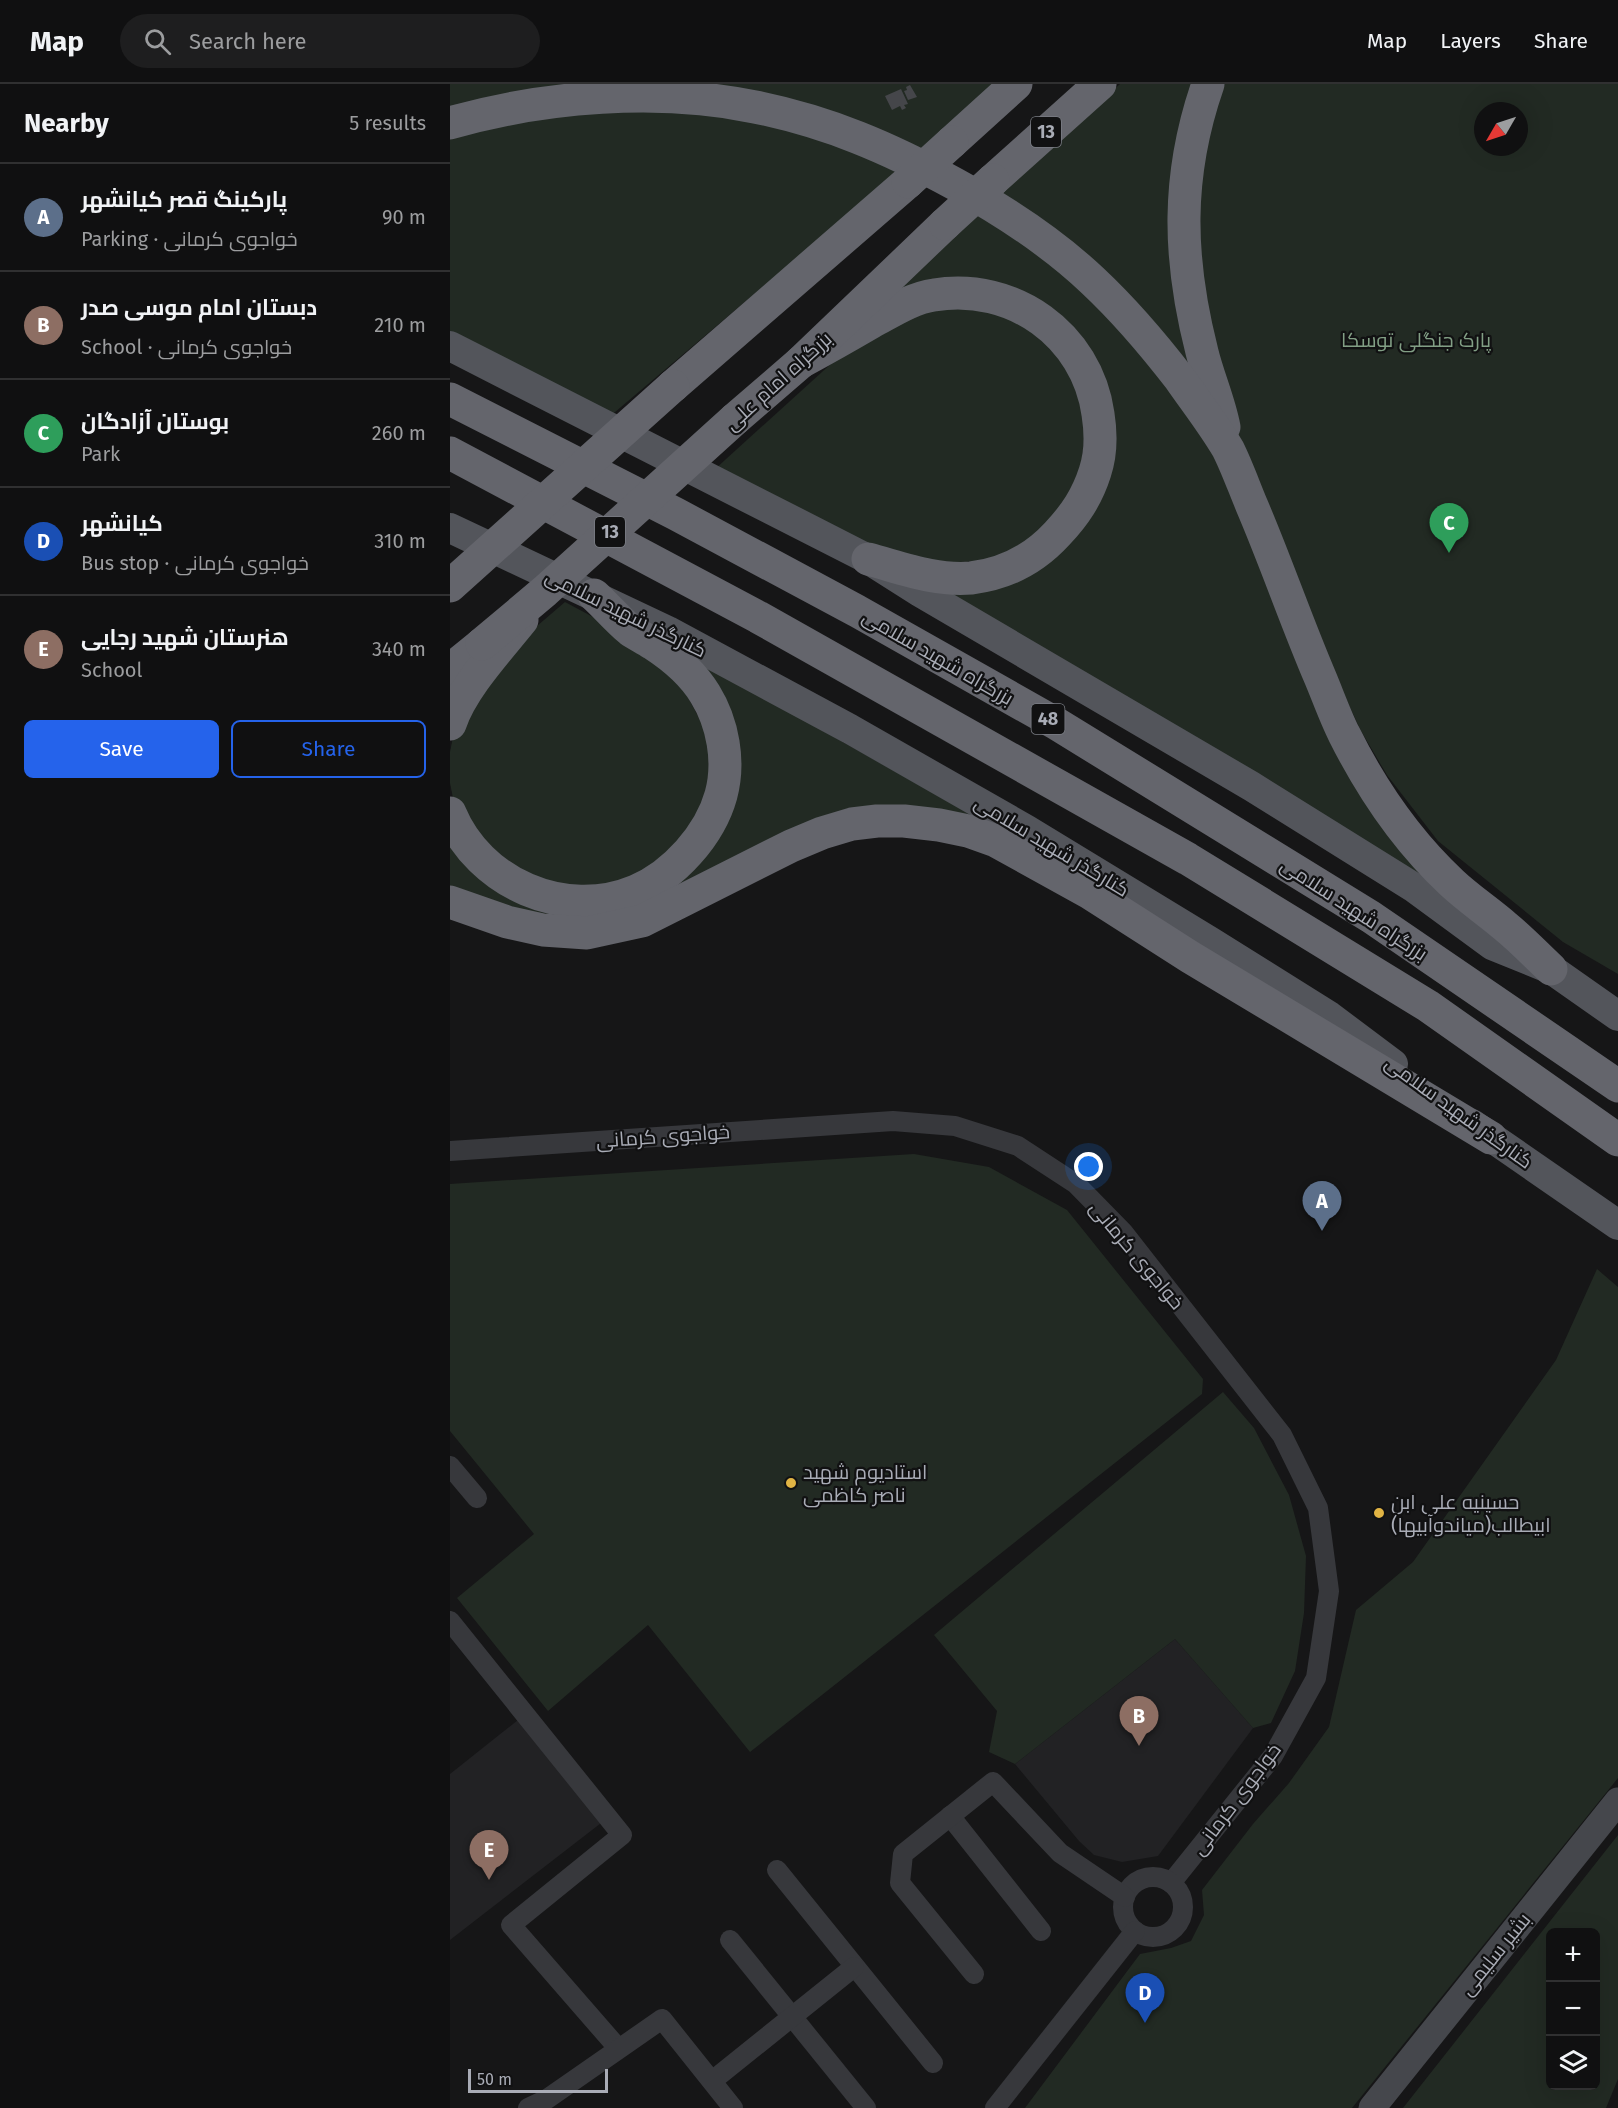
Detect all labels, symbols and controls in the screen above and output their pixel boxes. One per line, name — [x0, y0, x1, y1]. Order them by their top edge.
search box — [120, 14, 540, 68]
text: Map — [30, 25, 84, 58]
icon: search — [141, 25, 174, 58]
text: Search here — [189, 28, 307, 55]
text: Map — [1367, 28, 1407, 54]
text: Layers — [1440, 28, 1501, 54]
text: Share — [1534, 28, 1588, 54]
north arrow — [1474, 102, 1528, 156]
text: Nearby — [24, 108, 109, 139]
text: 5 results — [349, 111, 426, 135]
road number: 13 — [1031, 117, 1061, 147]
text: پارکینگ قصر کیانشهر — [81, 186, 287, 213]
text: A — [38, 205, 49, 229]
text: 90 m — [382, 205, 426, 229]
text: Parking · خواجوی کرمانی — [81, 227, 298, 251]
text: دبستان امام موسی صدر — [81, 294, 317, 321]
text: B — [37, 313, 50, 337]
text: 210 m — [374, 313, 426, 337]
street label: بزرگراه امام علی — [719, 327, 838, 437]
park label: پارک جنگلی توسکا — [1341, 328, 1492, 353]
text: School · خواجوی کرمانی — [81, 335, 292, 359]
text: بوستان آزادگان — [81, 408, 229, 435]
text: C — [38, 421, 49, 445]
text: 260 m — [372, 421, 426, 445]
text: Park — [81, 442, 120, 466]
pin: C — [1430, 504, 1468, 553]
text: کیانشهر — [81, 510, 163, 537]
road number: 13 — [595, 517, 625, 547]
text: D — [37, 529, 50, 553]
text: 310 m — [374, 529, 426, 553]
text: Bus stop · خواجوی کرمانی — [81, 551, 309, 575]
street label: کنارگذر شهید سلامی — [541, 564, 711, 663]
street label: بزرگراه شهید سلامی — [858, 604, 1018, 711]
text: هنرستان شهید رجایی — [81, 624, 289, 651]
text: E — [38, 637, 49, 661]
text: 340 m — [372, 637, 426, 661]
text: School — [81, 658, 142, 682]
road number: 48 — [1032, 704, 1064, 734]
button: Save — [24, 720, 219, 778]
button: Share — [231, 720, 426, 778]
street label: کنارگذر شهید سلامی — [970, 790, 1134, 903]
street label: بزرگراه شهید سلامی — [1275, 852, 1432, 966]
street label: کنارگذر شهید سلامی — [1380, 1050, 1537, 1174]
street label: خواجوی کرمانی — [595, 1119, 731, 1154]
your location — [1074, 1152, 1103, 1181]
pin: A — [1302, 1182, 1342, 1231]
street label: خواجوی کرمانی — [1084, 1196, 1189, 1315]
place label: استادیوم شهید ناصر کاظمی — [803, 1460, 927, 1508]
marker: استادیوم شهید ناصر کاظمی — [784, 1476, 798, 1490]
place label: حسینیه علی ابن ابیطالب(میاندوآبیها) — [1391, 1490, 1551, 1538]
marker: حسینیه علی ابن ابیطالب(میاندوآبیها) — [1372, 1506, 1386, 1520]
pin: B — [1120, 1696, 1158, 1746]
street label: خواجوی کرمانی — [1186, 1738, 1287, 1860]
pin: E — [470, 1830, 508, 1880]
street label: بشیر سلیمی — [1454, 1908, 1536, 2001]
map controls — [1546, 1928, 1600, 2090]
button: + — [1546, 1928, 1600, 1982]
pin: D — [1126, 1974, 1164, 2023]
button: − — [1546, 1982, 1600, 2036]
button: layers — [1546, 2036, 1600, 2090]
scale bar — [468, 2066, 608, 2094]
text: 50 m — [477, 2070, 512, 2089]

